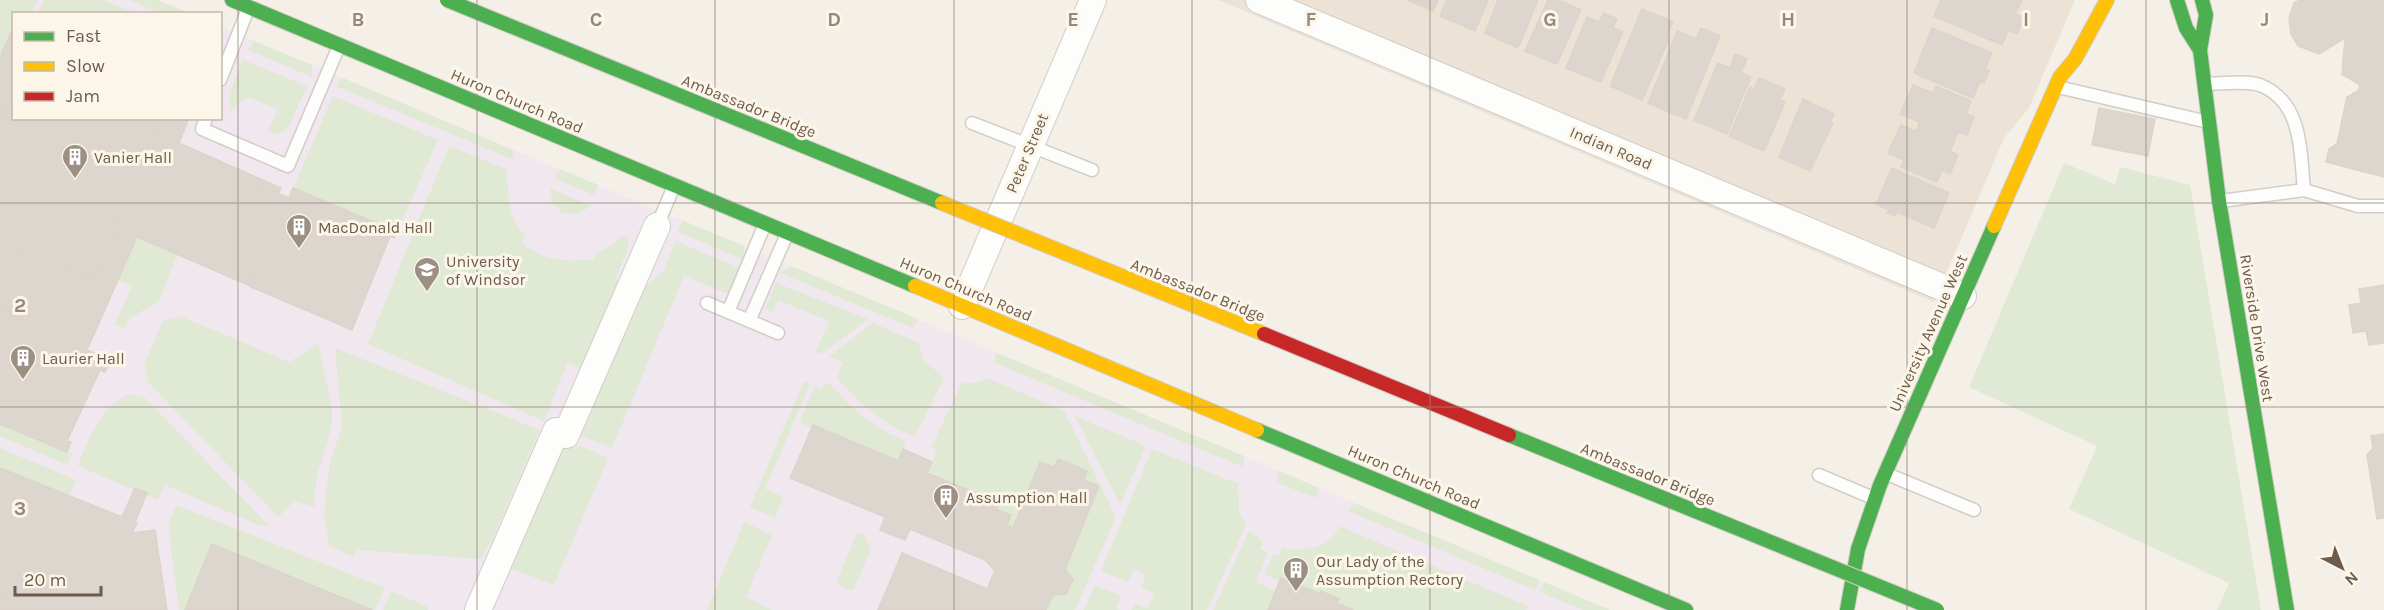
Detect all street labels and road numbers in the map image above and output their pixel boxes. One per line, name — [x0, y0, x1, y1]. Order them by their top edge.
street label: Huron Church Road — [448, 65, 586, 137]
street label: Ambassador Bridge — [679, 70, 819, 142]
street label: Peter Street — [1002, 110, 1052, 196]
street label: Indian Road — [1567, 122, 1655, 174]
street label: University Avenue West — [1885, 251, 1971, 415]
street label: Huron Church Road — [897, 253, 1035, 325]
street label: Riverside Drive West — [2236, 253, 2278, 403]
street label: Ambassador Bridge — [1128, 254, 1268, 326]
street label: Ambassador Bridge — [1578, 438, 1718, 510]
street label: Huron Church Road — [1345, 441, 1483, 513]

